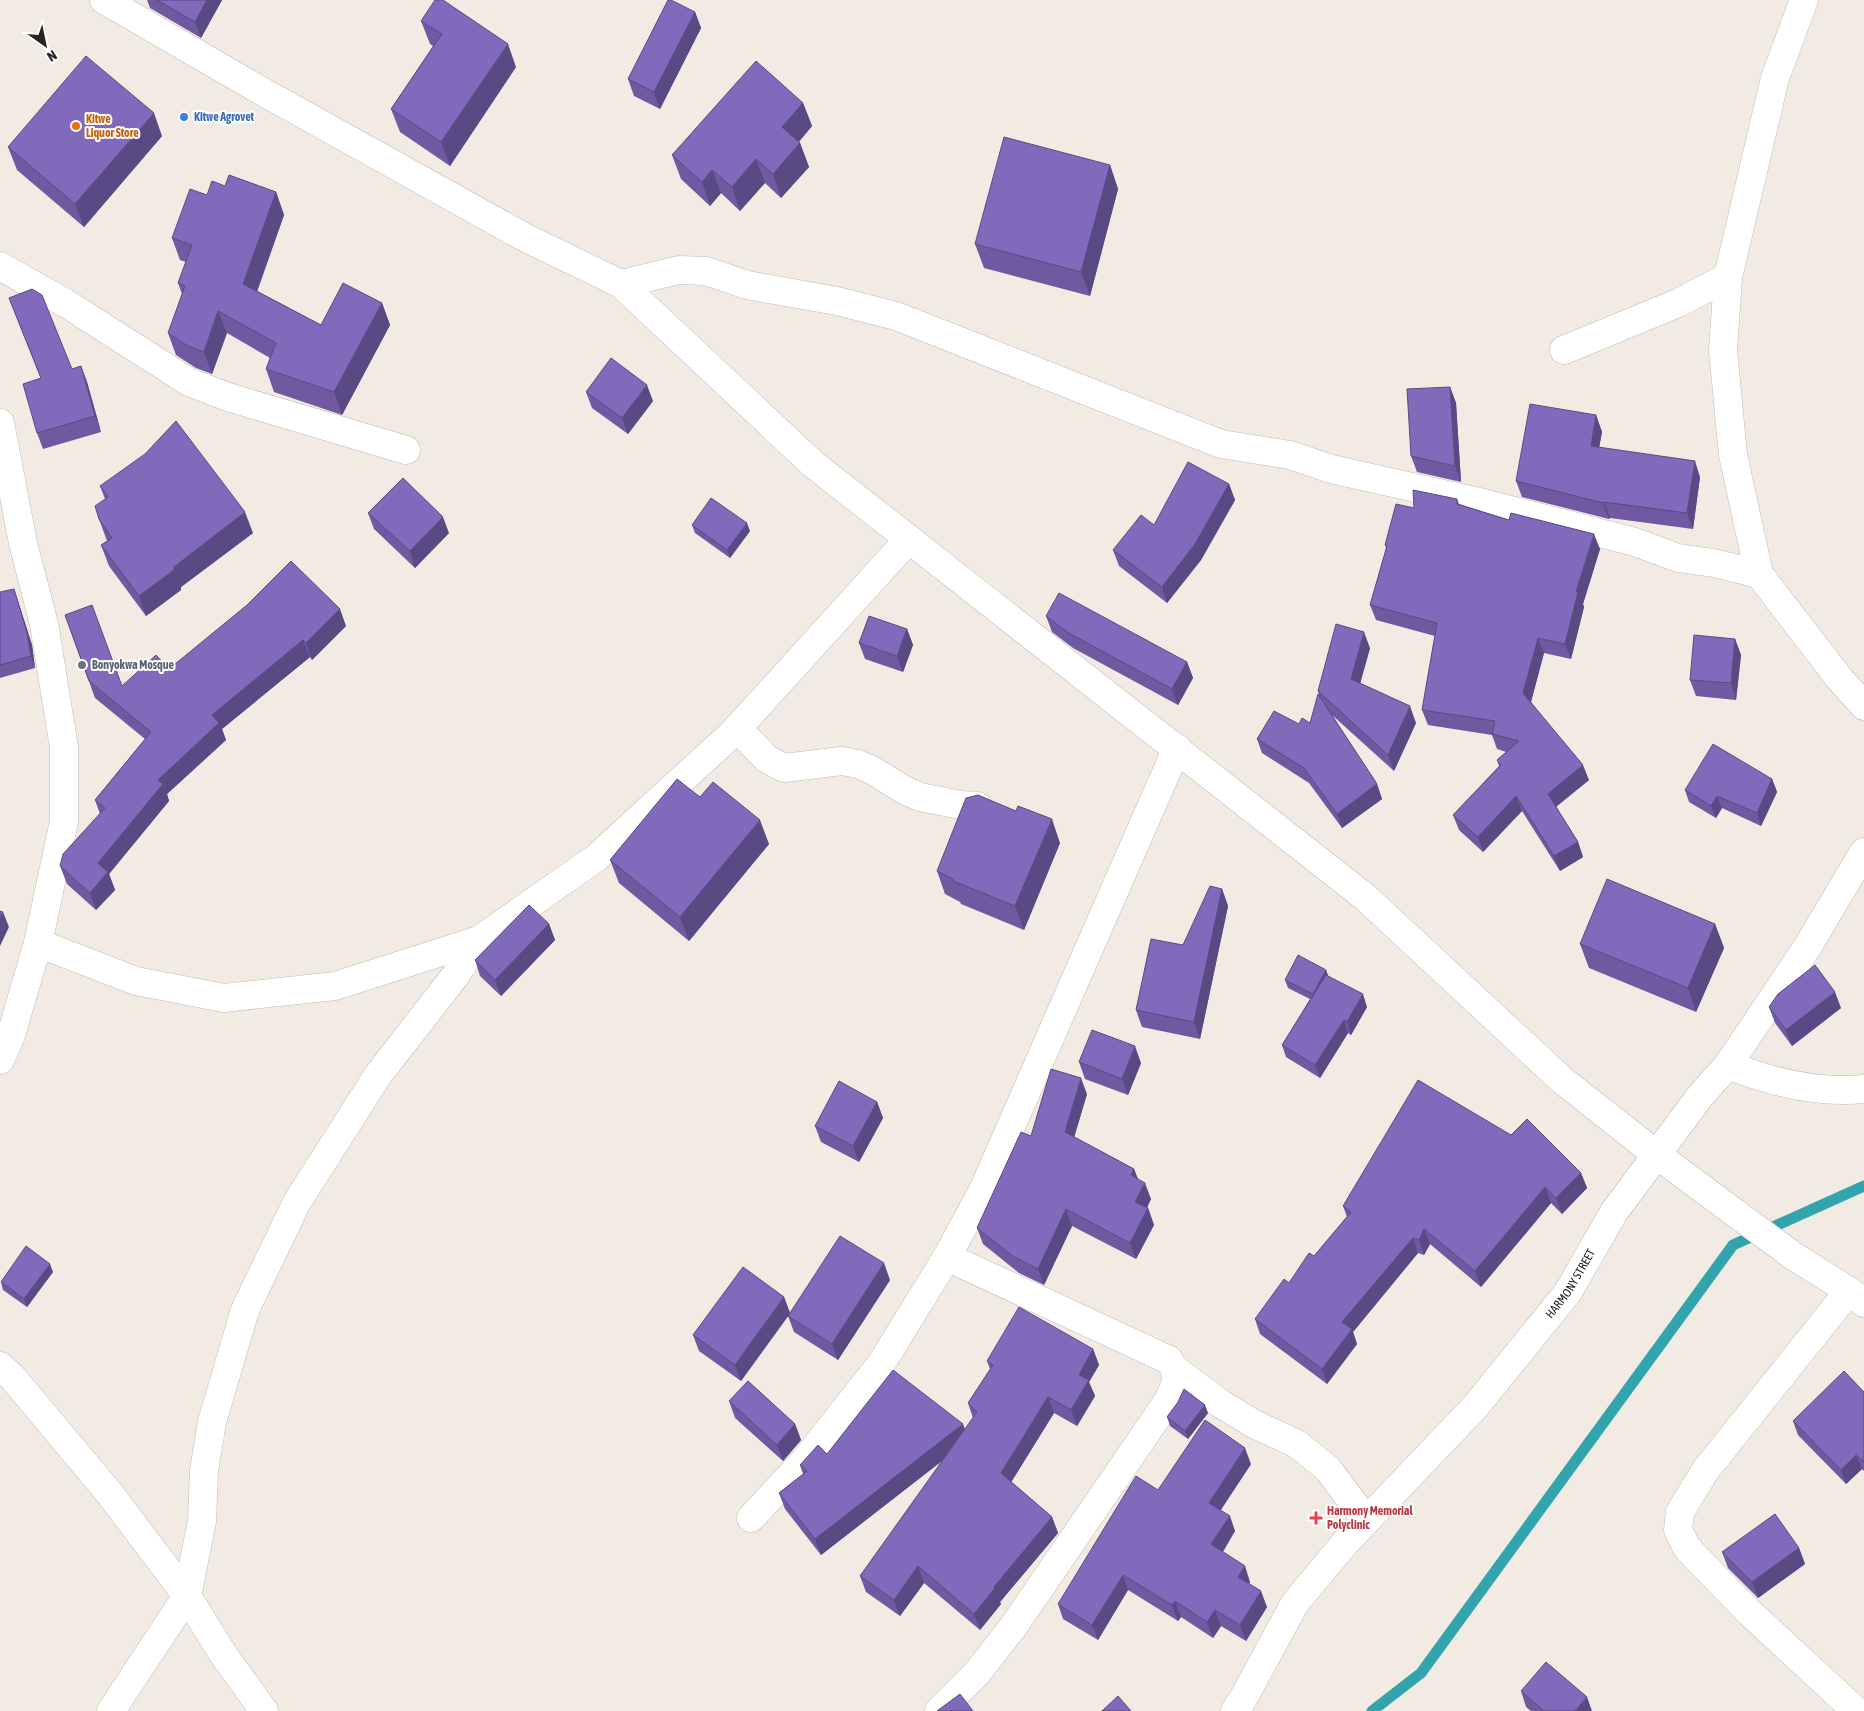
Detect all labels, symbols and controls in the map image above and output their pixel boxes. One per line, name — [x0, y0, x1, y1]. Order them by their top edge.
north arrow — [20, 20, 70, 70]
text: N — [44, 47, 60, 65]
place label: Kitwe Agrovet — [194, 110, 255, 124]
marker: Kitwe Agrovet — [178, 111, 190, 123]
place label: Kitwe Liquor Store — [86, 112, 139, 140]
marker: Kitwe Liquor Store — [70, 120, 82, 132]
place label: Bonyokwa Mosque — [92, 658, 175, 672]
marker: Bonyokwa Mosque — [76, 659, 88, 671]
street label: HARMONY STREET — [1543, 1246, 1598, 1321]
place label: Harmony Memorial Polyclinic — [1327, 1504, 1413, 1532]
marker: Harmony Memorial Polyclinic — [1309, 1511, 1323, 1525]

